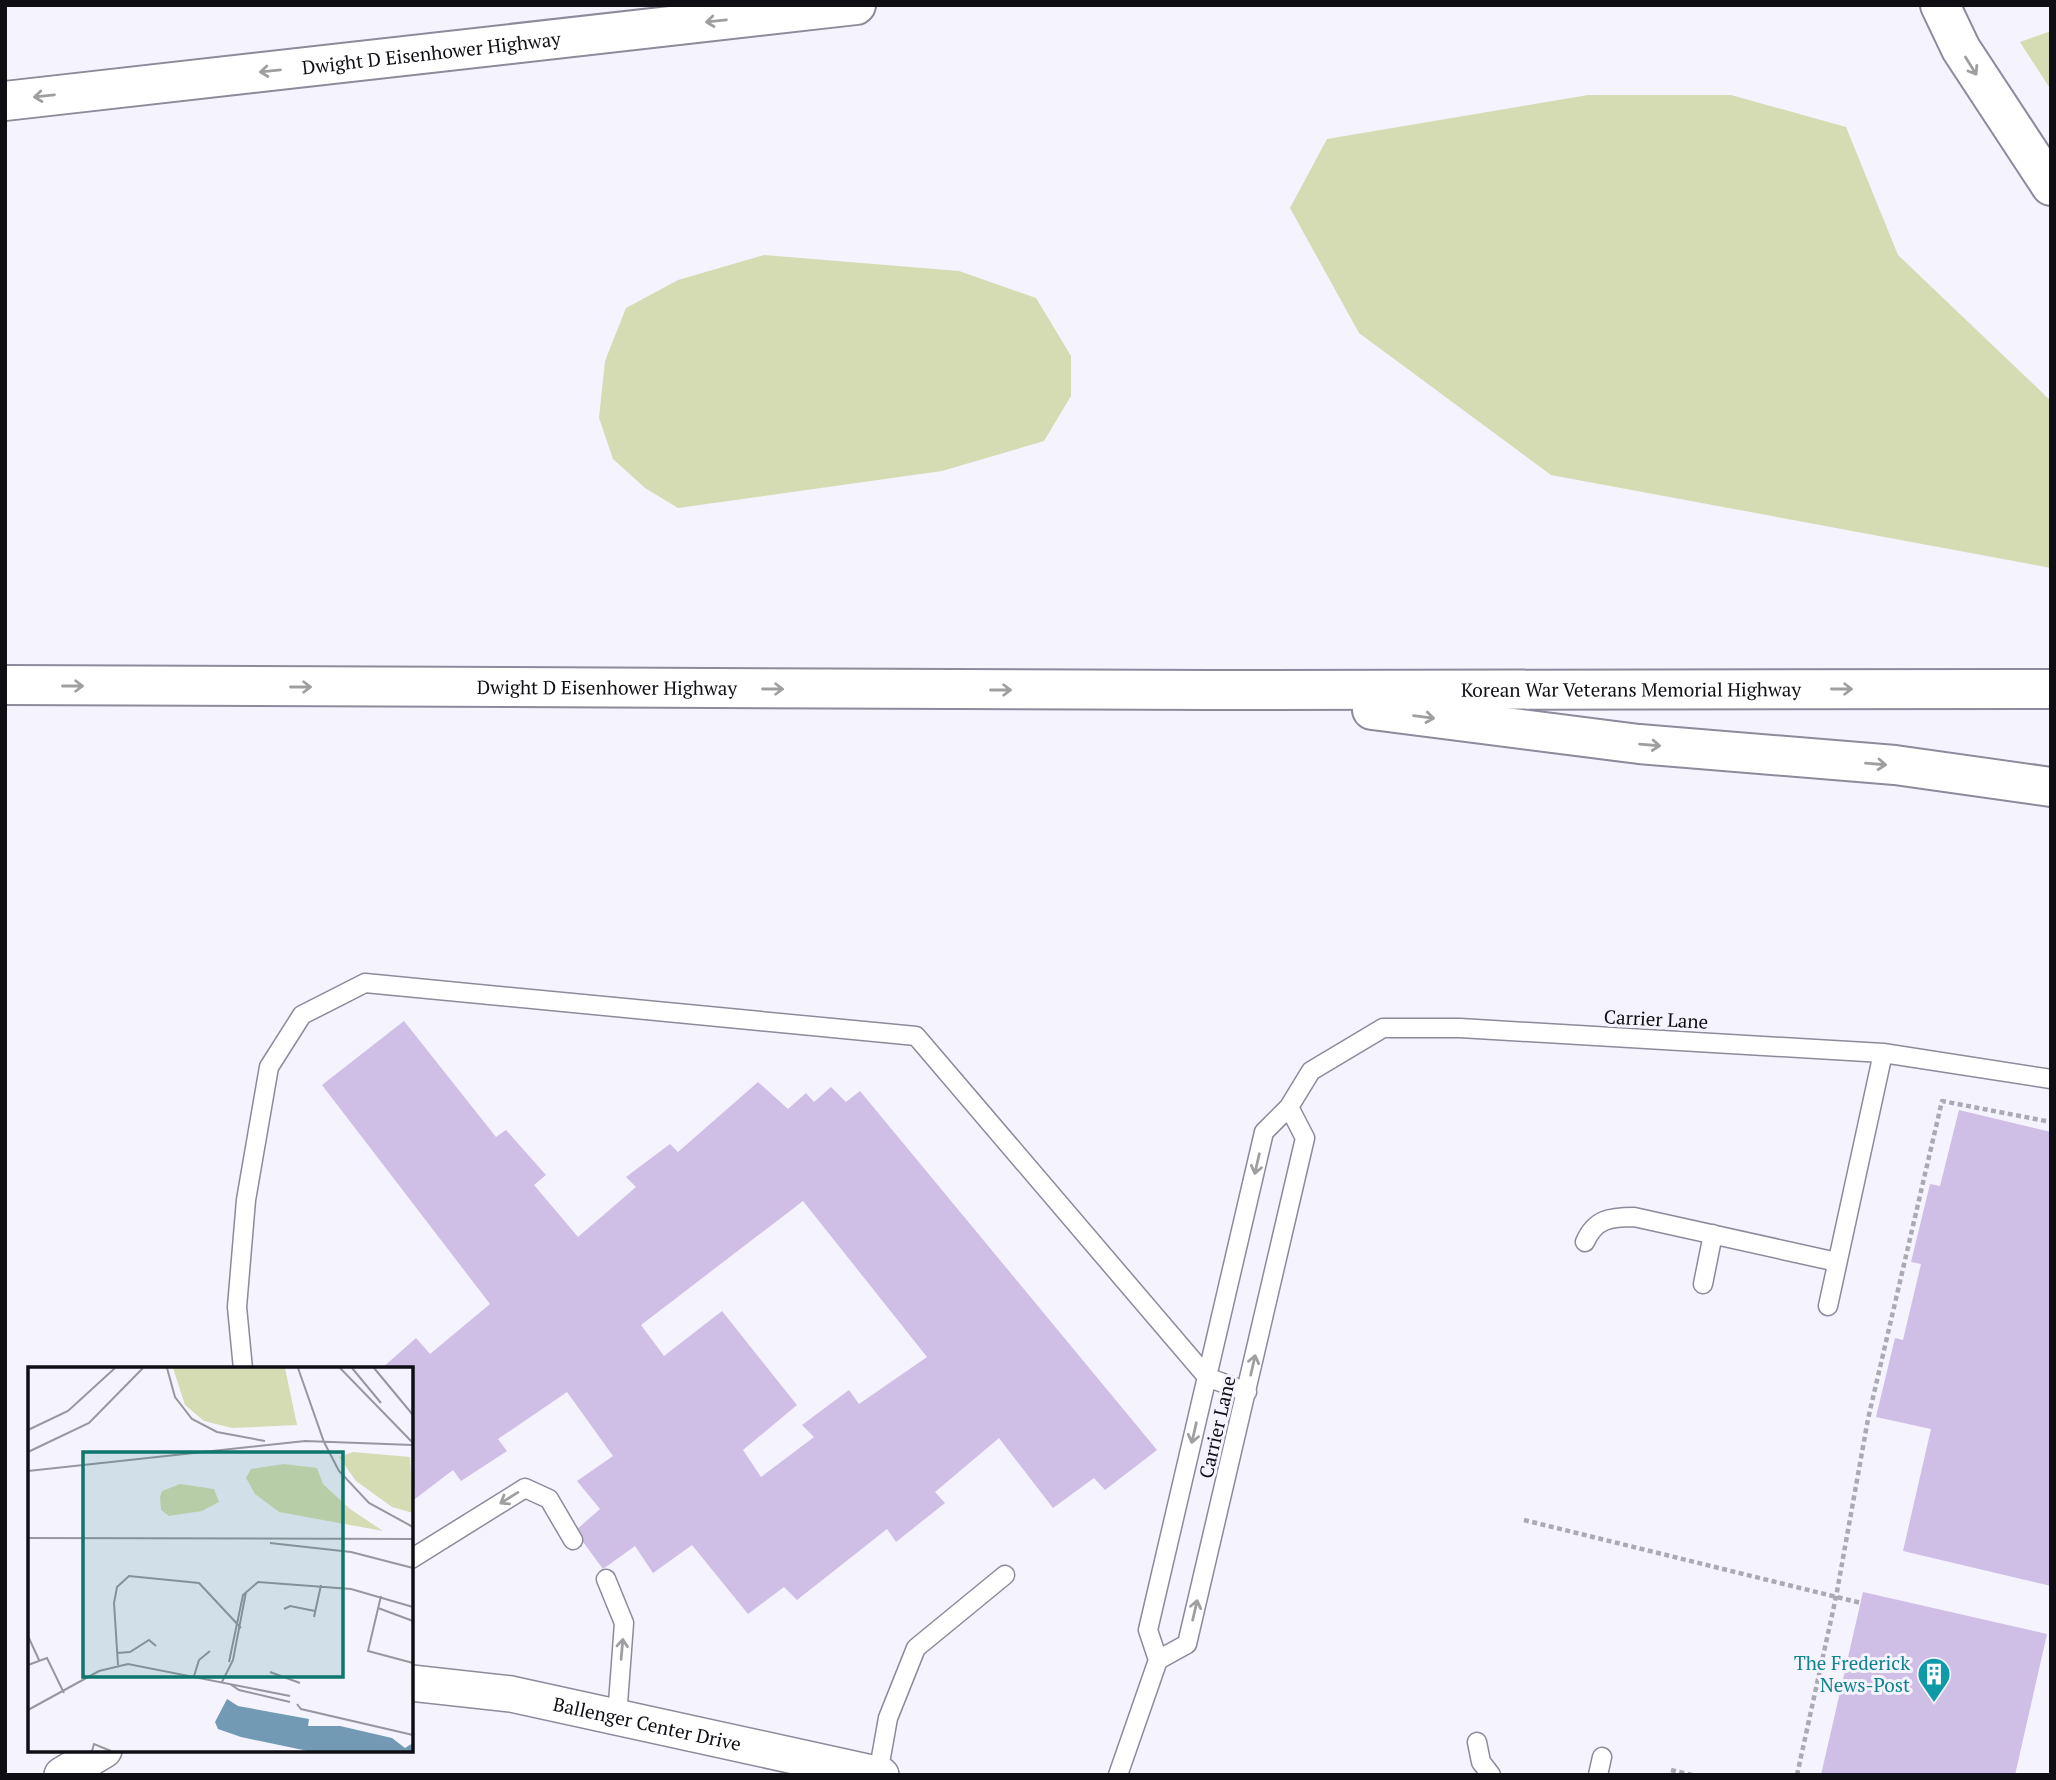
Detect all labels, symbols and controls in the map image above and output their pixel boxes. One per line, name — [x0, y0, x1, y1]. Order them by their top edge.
one-way arrow — [705, 15, 727, 28]
street label: Dwight D Eisenhower Highway — [301, 25, 562, 79]
one-way arrow — [1964, 56, 1979, 75]
one-way arrow — [260, 65, 282, 78]
one-way arrow — [33, 90, 56, 103]
street label: Dwight D Eisenhower Highway — [477, 674, 738, 700]
street label: Korean War Veterans Memorial Highway — [1461, 676, 1801, 702]
one-way arrow — [62, 679, 85, 693]
one-way arrow — [289, 680, 312, 694]
one-way arrow — [762, 682, 785, 696]
one-way arrow — [1830, 682, 1853, 696]
one-way arrow — [989, 683, 1012, 696]
one-way arrow — [1412, 710, 1435, 723]
one-way arrow — [1638, 738, 1660, 751]
one-way arrow — [1864, 758, 1887, 771]
street label: Carrier Lane — [1603, 1003, 1709, 1034]
one-way arrow — [1249, 1152, 1263, 1175]
one-way arrow — [1247, 1354, 1260, 1377]
inset map — [28, 1367, 413, 1752]
street label: Carrier Lane — [1193, 1373, 1240, 1481]
one-way arrow — [1187, 1421, 1200, 1444]
one-way arrow — [499, 1492, 519, 1506]
one-way arrow — [1189, 1599, 1202, 1622]
one-way arrow — [616, 1638, 629, 1660]
place label: The Frederick News-Post — [1794, 1650, 1910, 1697]
building icon: The Frederick News-Post — [1915, 1655, 1953, 1704]
street label: Ballenger Center Drive — [551, 1691, 744, 1756]

